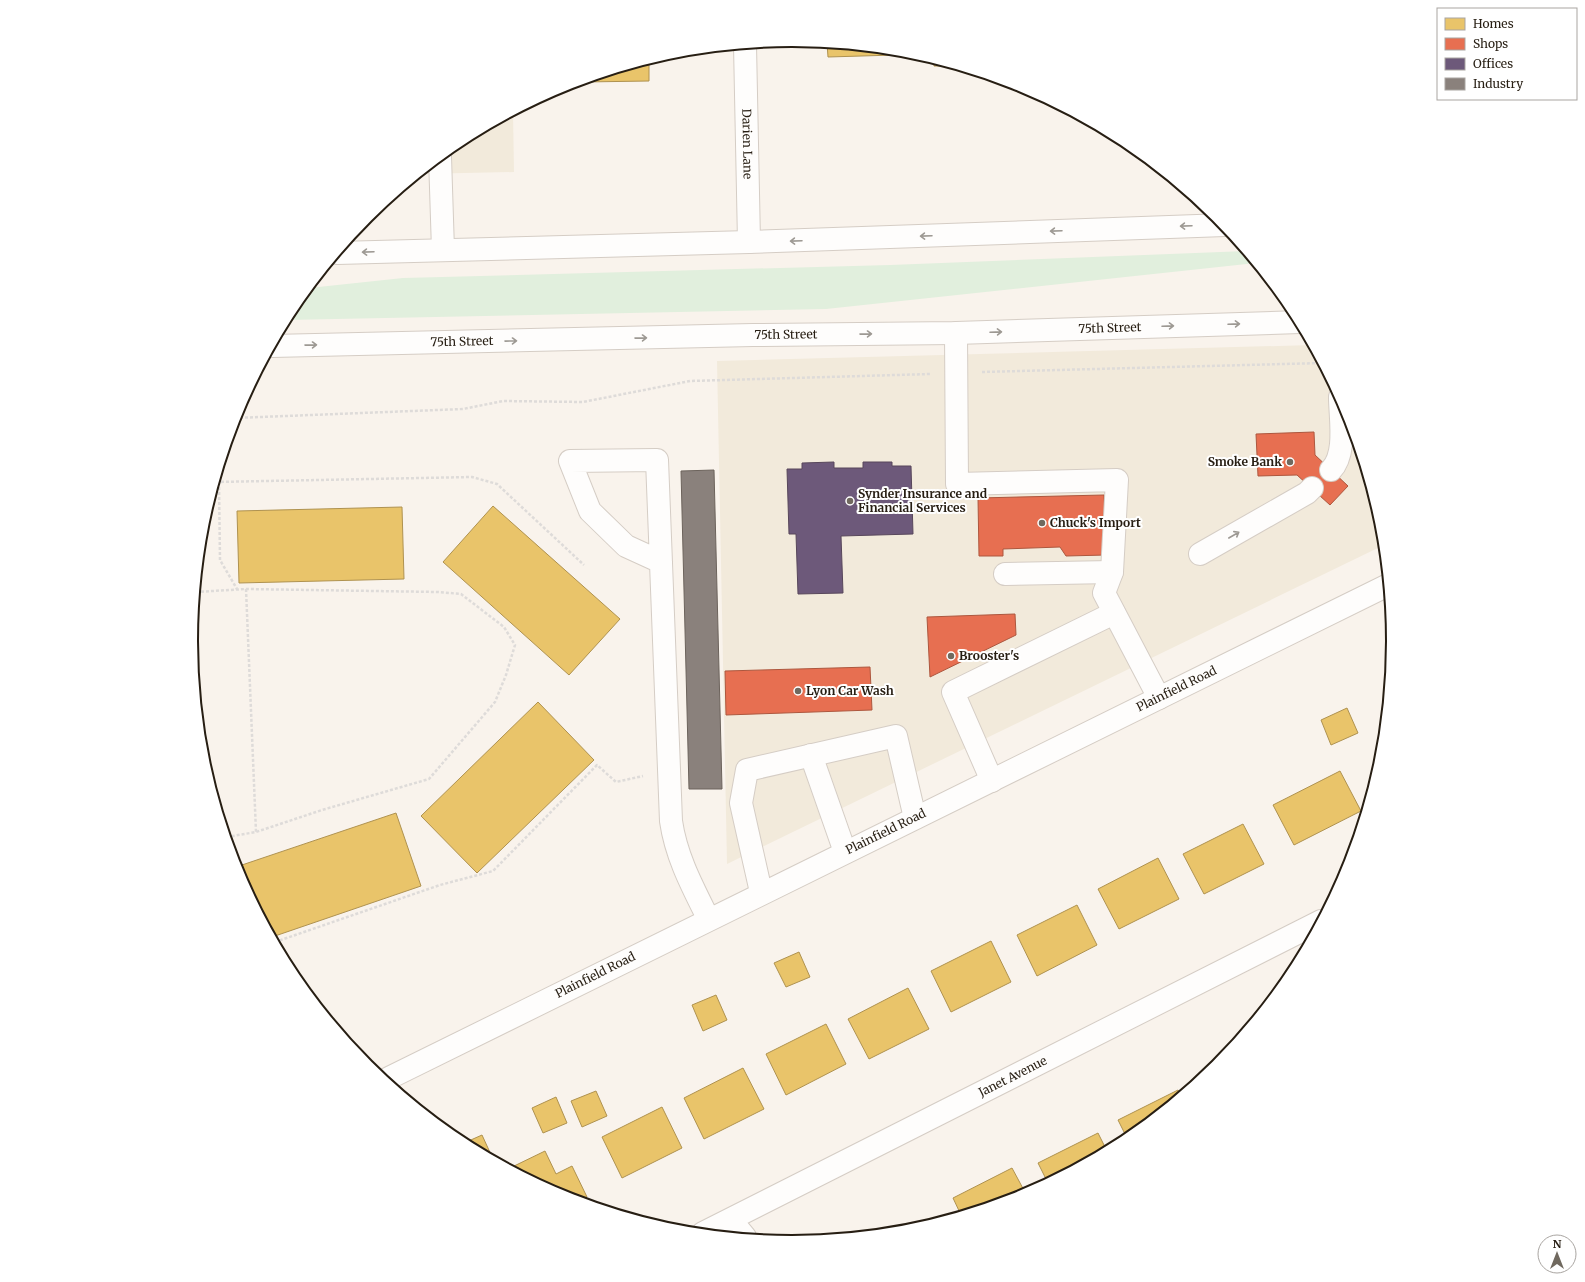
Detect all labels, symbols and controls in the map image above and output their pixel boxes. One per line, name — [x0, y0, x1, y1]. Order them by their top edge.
legend — [1437, 8, 1577, 100]
text: Homes — [1473, 16, 1514, 31]
text: Shops — [1473, 36, 1508, 51]
text: Offices — [1473, 56, 1513, 71]
text: Industry — [1473, 76, 1523, 91]
street label: Darien Lane — [739, 109, 756, 179]
one-way arrow — [1180, 222, 1193, 230]
one-way arrow — [1050, 227, 1063, 235]
one-way arrow — [920, 232, 933, 240]
one-way arrow — [790, 237, 803, 244]
one-way arrow — [362, 248, 375, 256]
street label: 75th Street — [1078, 319, 1142, 336]
one-way arrow — [1227, 320, 1240, 328]
one-way arrow — [1161, 322, 1174, 330]
street label: 75th Street — [754, 326, 818, 342]
one-way arrow — [989, 328, 1002, 336]
one-way arrow — [859, 330, 872, 338]
street label: 75th Street — [430, 333, 494, 349]
one-way arrow — [634, 334, 647, 342]
one-way arrow — [504, 337, 517, 345]
one-way arrow — [304, 341, 317, 349]
place label: Smoke Bank — [1208, 454, 1282, 469]
marker: Smoke Bank — [1285, 457, 1295, 467]
place label: Synder Insurance and Financial Services — [858, 486, 988, 515]
marker: Synder Insurance and Financial Services — [845, 496, 855, 506]
place label: Chuck's Import — [1050, 515, 1141, 530]
marker: Chuck's Import — [1037, 518, 1047, 528]
one-way arrow — [1228, 530, 1240, 538]
place label: Brooster's — [959, 648, 1019, 663]
marker: Brooster's — [946, 651, 956, 661]
street label: Plainfield Road — [1134, 663, 1219, 714]
place label: Lyon Car Wash — [806, 683, 894, 698]
marker: Lyon Car Wash — [793, 686, 803, 696]
street label: Plainfield Road — [843, 805, 928, 857]
street label: Plainfield Road — [553, 949, 638, 1001]
street label: Janet Avenue — [975, 1053, 1049, 1100]
north arrow — [1537, 1234, 1577, 1274]
text: N — [1553, 1237, 1562, 1251]

